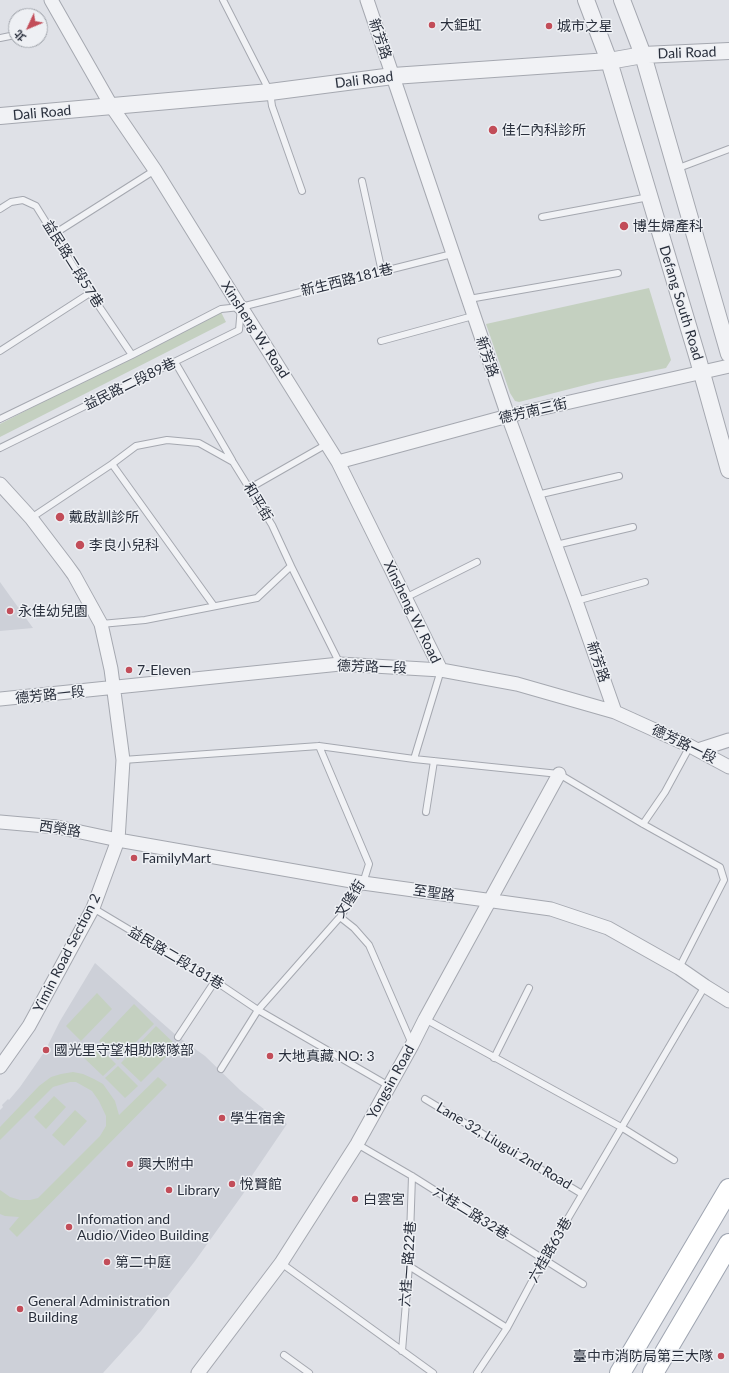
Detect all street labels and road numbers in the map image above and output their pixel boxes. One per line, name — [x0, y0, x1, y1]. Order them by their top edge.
street label: 新芳路 — [365, 16, 395, 62]
street label: Dali Road — [657, 44, 717, 62]
street label: Dali Road — [334, 68, 394, 92]
street label: Dali Road — [12, 102, 72, 124]
street label: 益民路二段57巷 — [39, 217, 107, 311]
street label: Defang South Road — [656, 244, 706, 362]
street label: 新生西路181巷 — [299, 260, 395, 300]
street label: Xinsheng W. Road — [217, 279, 293, 381]
street label: 新芳路 — [472, 334, 502, 380]
street label: 益民路二段89巷 — [81, 354, 179, 414]
street label: 德芳南三街 — [497, 395, 569, 427]
street label: 和平街 — [240, 480, 276, 524]
street label: Xinsheng W. Road — [380, 558, 444, 666]
street label: 新芳路 — [583, 639, 613, 685]
street label: 德芳路一段 — [337, 657, 407, 677]
street label: 德芳路一段 — [14, 683, 86, 707]
street label: 德芳路一段 — [649, 721, 719, 767]
street label: 西榮路 — [38, 817, 82, 841]
street label: 文隆街 — [332, 877, 368, 921]
street label: 至聖路 — [412, 882, 456, 904]
street label: Yimin Road Section 2 — [30, 891, 104, 1015]
street label: 益民路二段181巷 — [125, 923, 227, 993]
street label: Yongsin Road — [364, 1042, 418, 1122]
street label: Lane 32, Liugui 2nd Road — [433, 1099, 575, 1193]
street label: 六桂二路32巷 — [430, 1183, 512, 1243]
street label: 六桂路63巷 — [525, 1215, 575, 1285]
street label: 六桂一路22巷 — [397, 1220, 419, 1308]

